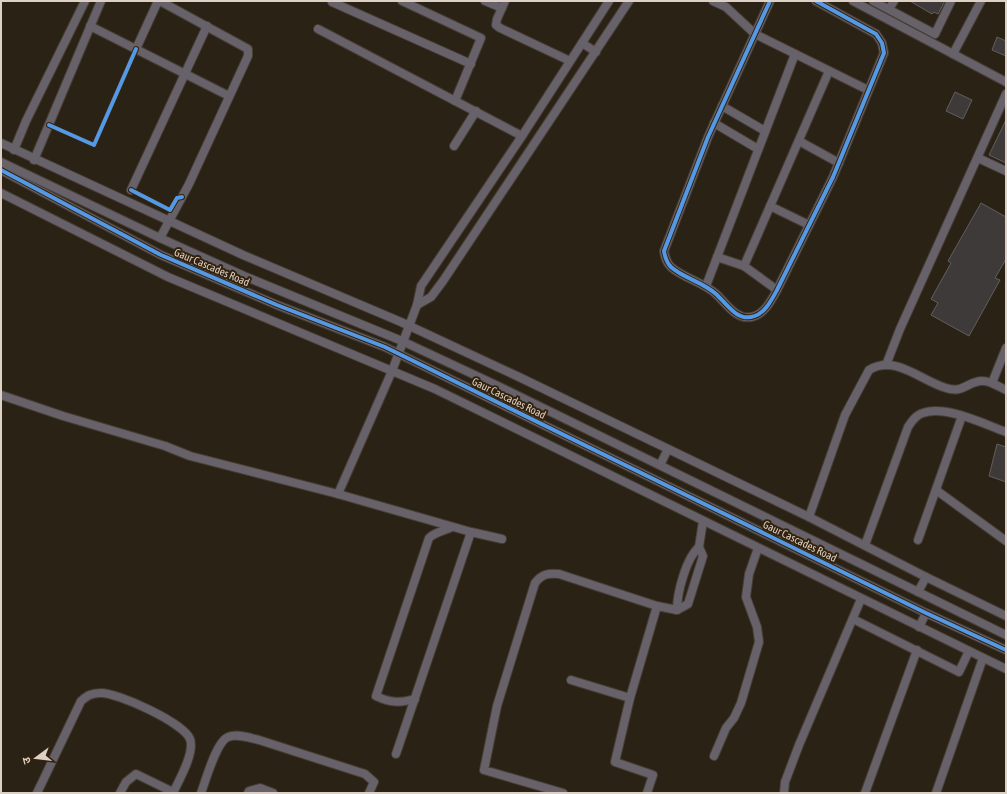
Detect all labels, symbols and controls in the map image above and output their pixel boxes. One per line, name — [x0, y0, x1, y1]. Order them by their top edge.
street label: Gaur Cascades Road — [172, 246, 252, 288]
street label: Gaur Cascades Road — [470, 375, 548, 421]
street label: Gaur Cascades Road — [761, 518, 839, 564]
north arrow — [16, 738, 56, 778]
text: उ — [20, 755, 33, 765]

